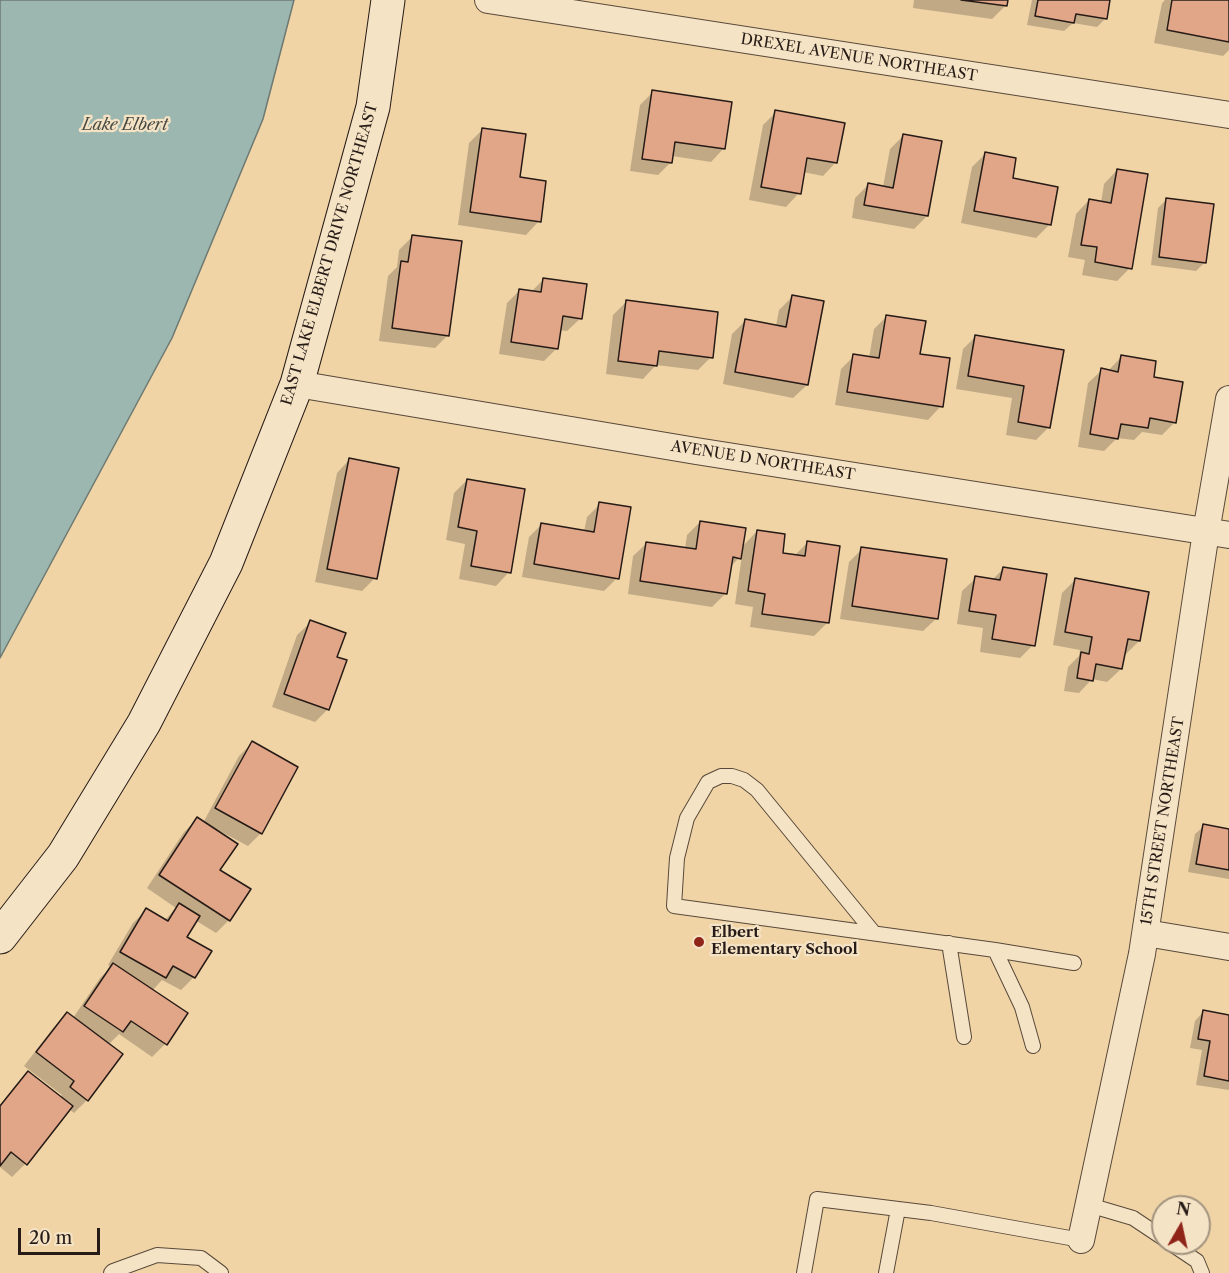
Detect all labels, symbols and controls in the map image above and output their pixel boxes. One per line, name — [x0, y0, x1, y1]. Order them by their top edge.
street label: DREXEL AVENUE NORTHEAST — [739, 30, 979, 86]
street label: EAST LAKE ELBERT DRIVE NORTHEAST — [278, 100, 382, 408]
water label: Lake Elbert — [82, 115, 168, 135]
street label: AVENUE D NORTHEAST — [669, 438, 857, 484]
street label: 15TH STREET NORTHEAST — [1138, 716, 1188, 926]
place label: Elbert Elementary School — [711, 924, 858, 959]
marker: Elbert Elementary School — [692, 935, 706, 949]
north arrow — [1151, 1195, 1211, 1255]
text: N — [1175, 1198, 1192, 1220]
scale bar — [21, 1216, 104, 1254]
text: 20 m — [29, 1227, 72, 1249]

